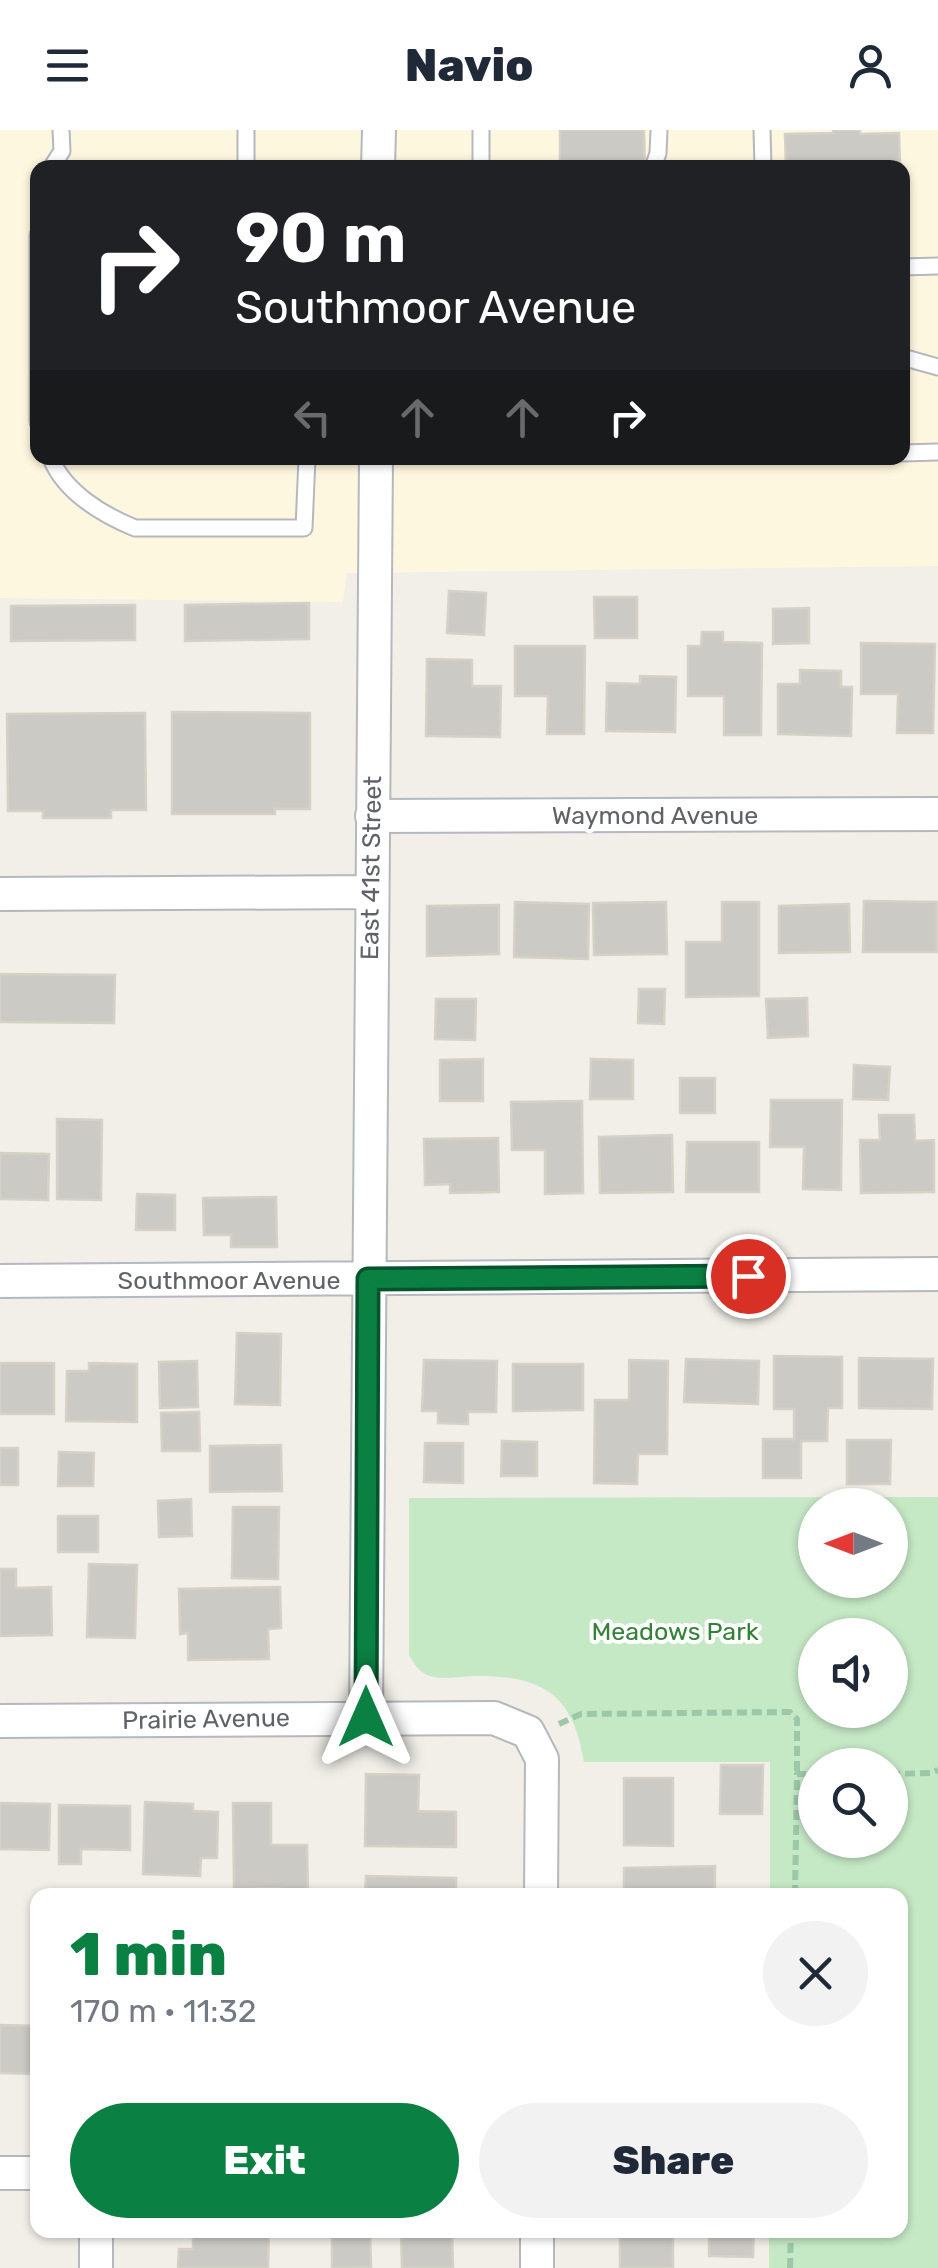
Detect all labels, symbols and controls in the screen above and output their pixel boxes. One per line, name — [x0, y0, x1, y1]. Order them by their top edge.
icon: menu — [40, 38, 95, 93]
icon: person — [843, 38, 898, 93]
text: Navio — [405, 39, 533, 92]
text: 90 m — [235, 197, 407, 280]
icon: right — [70, 200, 200, 330]
text: Southmoor Avenue — [235, 281, 636, 334]
icon: left — [285, 390, 340, 445]
icon: ahead — [390, 390, 445, 445]
icon: ahead — [495, 390, 550, 445]
icon: right — [600, 390, 655, 445]
street label: East 41st Street — [355, 775, 387, 960]
street label: Waymond Avenue — [552, 801, 758, 830]
pin — [706, 1234, 791, 1319]
icon: arrive — [721, 1249, 776, 1304]
street label: Southmoor Avenue — [118, 1266, 340, 1295]
north arrow — [798, 1488, 908, 1598]
map controls — [798, 1488, 908, 1858]
park label: Meadows Park — [591, 1617, 759, 1646]
button: sound — [798, 1618, 908, 1728]
position arrow — [314, 1665, 418, 1769]
street label: Prairie Avenue — [122, 1703, 290, 1735]
button: search — [798, 1748, 908, 1858]
text: 1 min — [70, 1919, 227, 1990]
button: close — [763, 1921, 868, 2026]
text: 170 m · 11:32 — [70, 1992, 257, 2030]
button: Exit — [70, 2103, 459, 2218]
button: Share — [479, 2103, 868, 2218]

